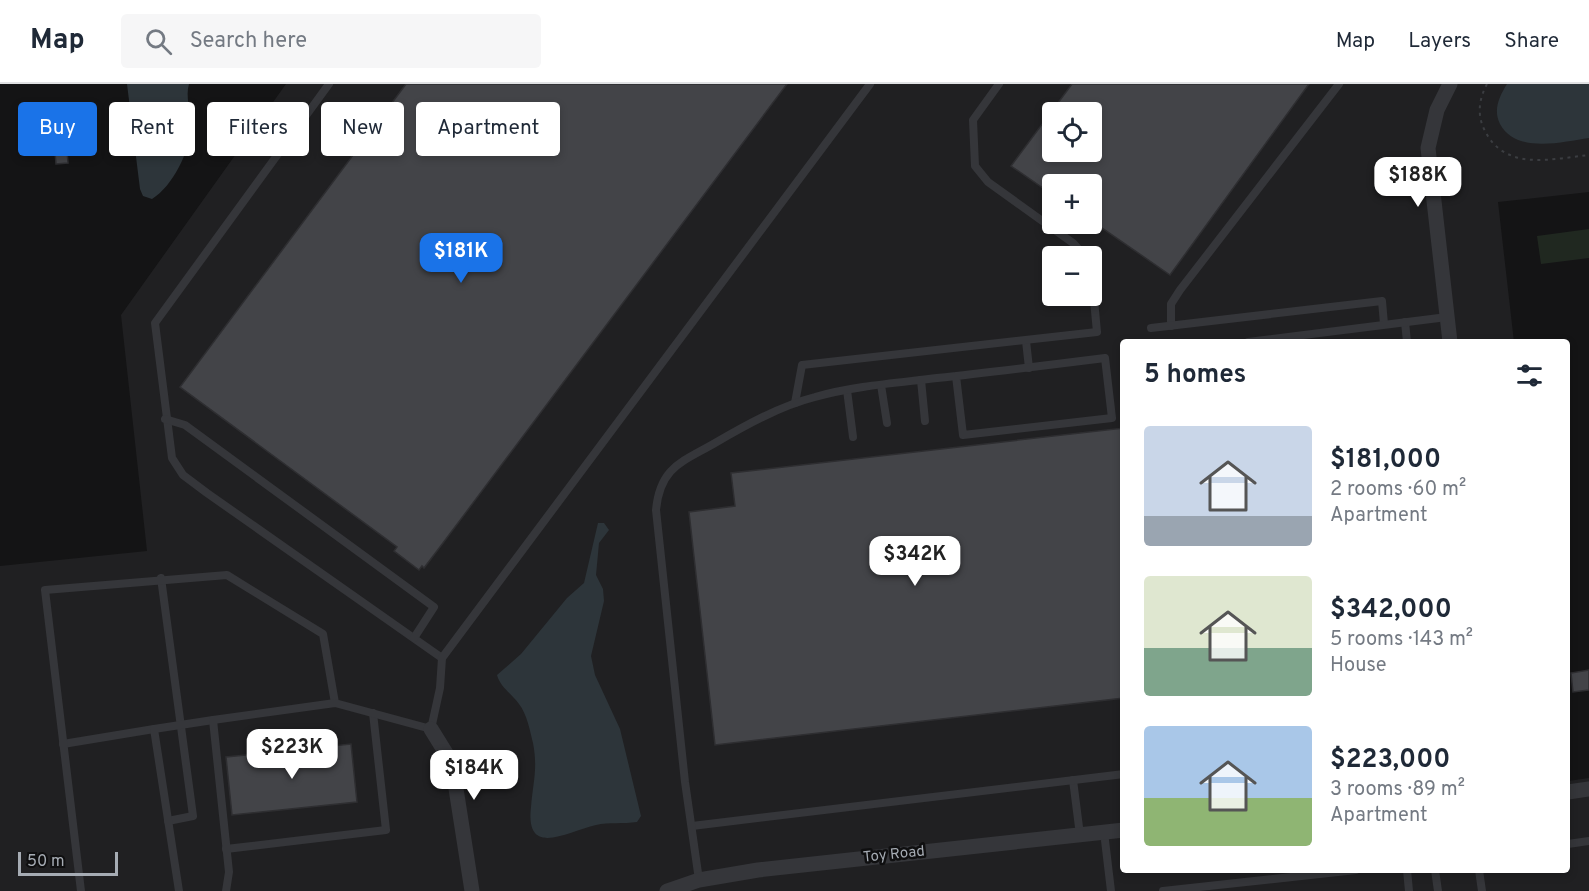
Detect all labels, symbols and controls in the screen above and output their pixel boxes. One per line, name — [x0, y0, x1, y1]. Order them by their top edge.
search box — [121, 14, 541, 68]
text: Map — [30, 23, 85, 59]
icon: search — [142, 25, 175, 58]
text: Search here — [190, 28, 307, 55]
text: Map — [1336, 28, 1375, 55]
text: Layers — [1408, 28, 1471, 55]
text: Share — [1504, 28, 1559, 55]
chip: Buy — [18, 102, 97, 156]
chip: Rent — [109, 102, 195, 156]
chip: Filters — [207, 102, 309, 156]
chip: New — [321, 102, 404, 156]
chip: Apartment — [416, 102, 560, 156]
map controls — [1042, 102, 1102, 306]
button: locate — [1042, 102, 1102, 162]
pin: $188K — [1376, 157, 1460, 208]
text: $188K — [1388, 163, 1448, 189]
button: + — [1042, 174, 1102, 234]
pin: $181K — [419, 233, 503, 284]
text: $181K — [434, 239, 488, 265]
button: − — [1042, 246, 1102, 306]
text: 5 homes — [1144, 359, 1246, 392]
icon: filters — [1513, 359, 1546, 392]
text: $181,000 — [1330, 444, 1441, 477]
icon: home — [1192, 450, 1264, 522]
text: 2 rooms · 60 m² — [1330, 477, 1466, 503]
text: Apartment — [1330, 503, 1428, 529]
pin: $342K — [873, 536, 957, 587]
text: $342K — [883, 542, 947, 568]
text: $342,000 — [1330, 594, 1452, 627]
icon: home — [1192, 600, 1264, 672]
text: 5 rooms · 143 m² — [1330, 627, 1473, 653]
text: House — [1330, 653, 1386, 679]
pin: $223K — [250, 729, 334, 780]
text: $223K — [261, 735, 323, 761]
text: $223,000 — [1330, 744, 1450, 777]
pin: $184K — [432, 750, 516, 801]
icon: home — [1192, 750, 1264, 822]
text: $184K — [444, 756, 504, 782]
text: 3 rooms · 89 m² — [1330, 777, 1465, 803]
text: Apartment — [1330, 803, 1428, 829]
street label: Toy Road — [862, 842, 926, 868]
scale bar — [18, 849, 118, 876]
text: 50 m — [27, 852, 65, 872]

